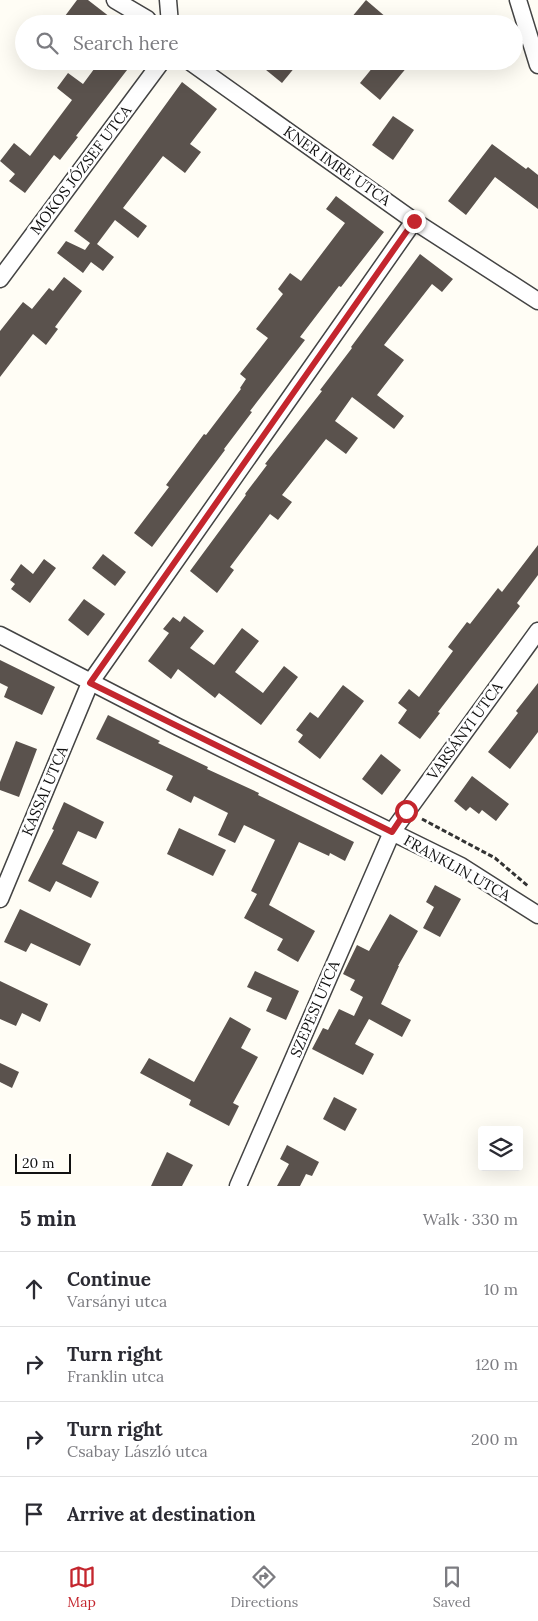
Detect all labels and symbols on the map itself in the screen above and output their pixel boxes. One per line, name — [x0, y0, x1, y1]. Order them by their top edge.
street label: MOKOS JÓZSEF UTCA — [26, 101, 136, 238]
street label: KNER IMRE UTCA — [280, 122, 395, 210]
route end — [403, 210, 426, 233]
street label: VARSÁNYI UTCA — [422, 678, 507, 784]
street label: KASSAI UTCA — [17, 743, 72, 839]
route start — [395, 800, 418, 823]
street label: FRANKLIN UTCA — [401, 830, 514, 905]
street label: SZEPESI UTCA — [286, 957, 344, 1060]
scale bar — [15, 1151, 71, 1174]

